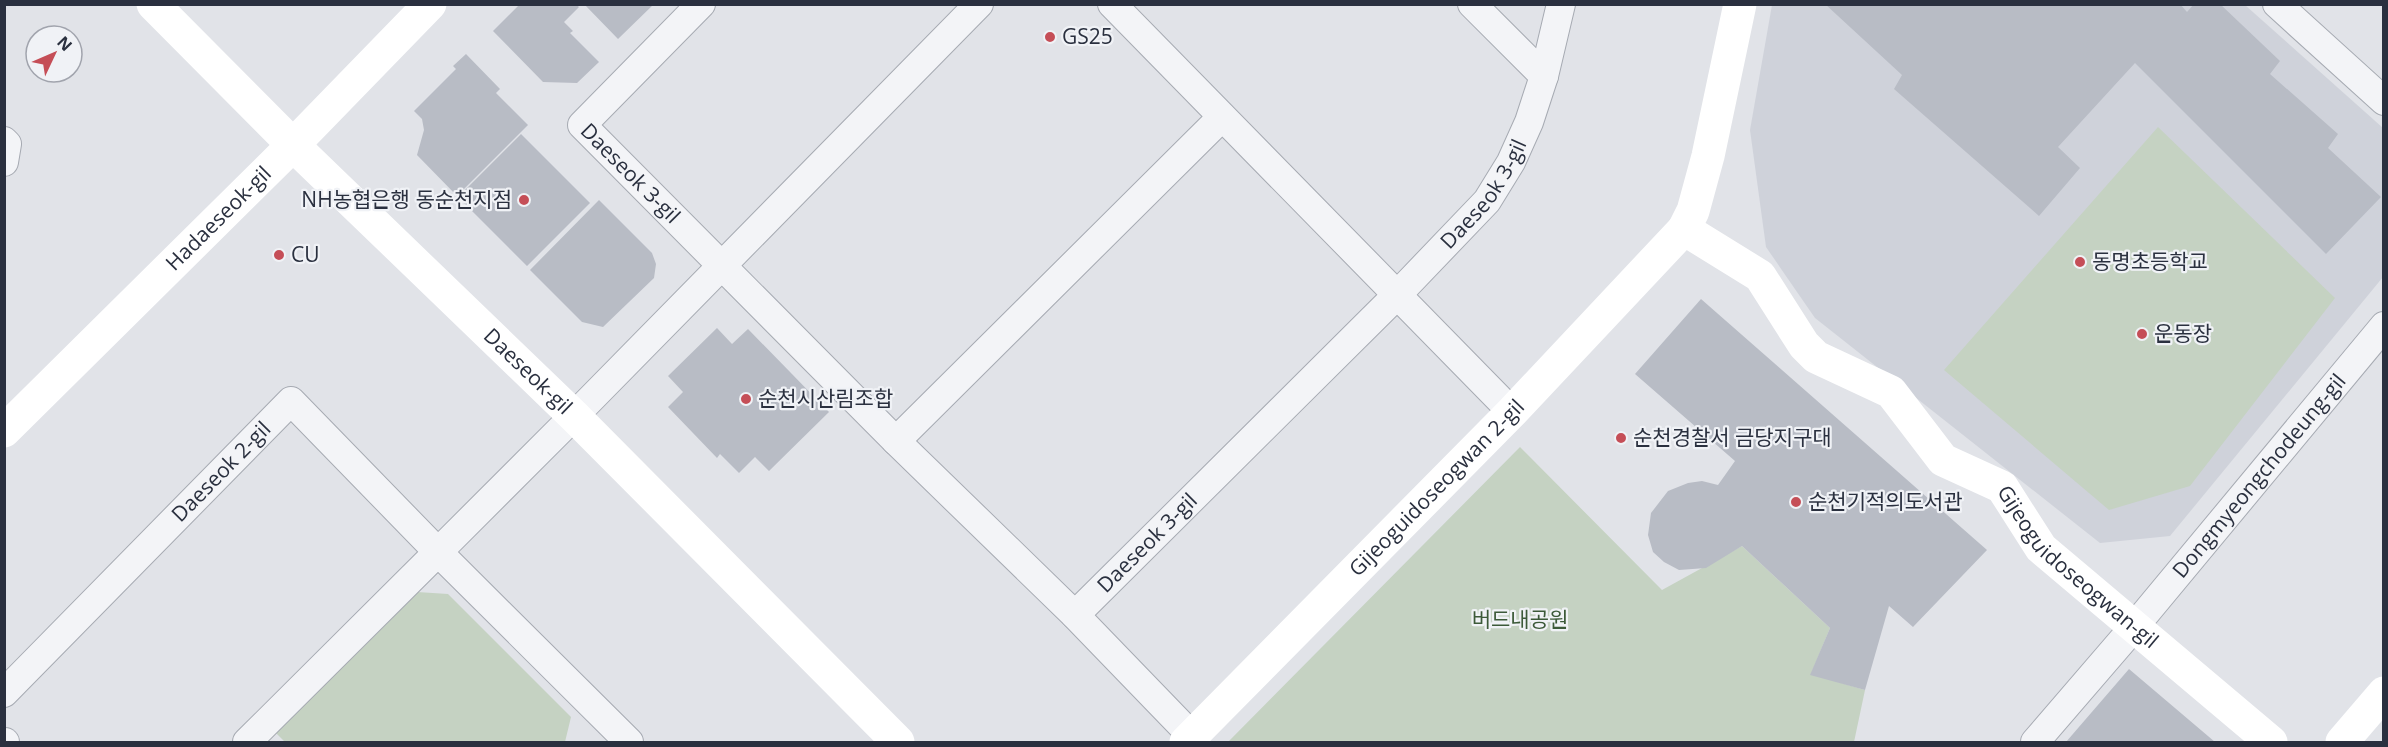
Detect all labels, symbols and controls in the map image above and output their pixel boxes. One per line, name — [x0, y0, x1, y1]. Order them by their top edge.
place label: GS25 — [1062, 22, 1113, 50]
north arrow — [24, 24, 84, 84]
marker: GS25 — [1043, 30, 1057, 44]
text: N — [52, 31, 77, 56]
street label: Daeseok 3-gil — [575, 117, 687, 229]
street label: Daeseok 3-gil — [1434, 135, 1532, 254]
street label: Hadaeseok-gil — [159, 159, 277, 276]
place label: NH농협은행 동순천지점 — [301, 185, 512, 213]
marker: NH농협은행 동순천지점 — [517, 193, 531, 207]
place label: CU — [291, 240, 320, 268]
place label: 동명초등학교 — [2092, 247, 2208, 275]
marker: CU — [272, 248, 286, 262]
marker: 동명초등학교 — [2073, 255, 2087, 269]
place label: 운동장 — [2154, 319, 2212, 347]
street label: Daeseok-gil — [478, 321, 579, 420]
marker: 운동장 — [2135, 327, 2149, 341]
street label: Dongmyeongchodeung-gil — [2166, 368, 2352, 583]
place label: 순천시산림조합 — [758, 384, 893, 412]
marker: 순천시산림조합 — [739, 392, 753, 406]
street label: Gijeoguidoseogwan 2-gil — [1342, 393, 1530, 582]
street label: Daeseok 2-gil — [165, 415, 276, 528]
place label: 순천경찰서 금당지구대 — [1633, 423, 1832, 451]
marker: 순천경찰서 금당지구대 — [1614, 431, 1628, 445]
street label: Gijeoguidoseogwan-gil — [1991, 479, 2165, 654]
street label: Daeseok 3-gil — [1090, 486, 1203, 598]
place label: 순천기적의도서관 — [1808, 487, 1963, 515]
marker: 순천기적의도서관 — [1789, 495, 1803, 509]
park label: 버드내공원 — [1472, 605, 1568, 633]

